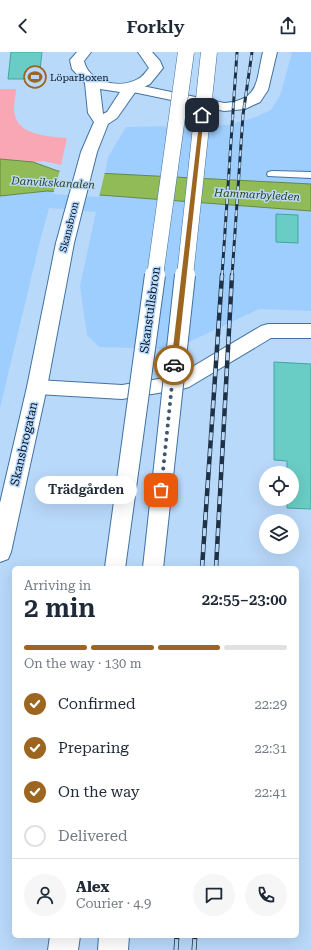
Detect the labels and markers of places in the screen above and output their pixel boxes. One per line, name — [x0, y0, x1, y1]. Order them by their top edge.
sports icon: LöparBoxen — [22, 64, 48, 90]
place label: LöparBoxen — [50, 72, 109, 83]
pin — [185, 98, 219, 132]
pin — [144, 473, 178, 507]
callout: Trädgården — [35, 476, 137, 504]

